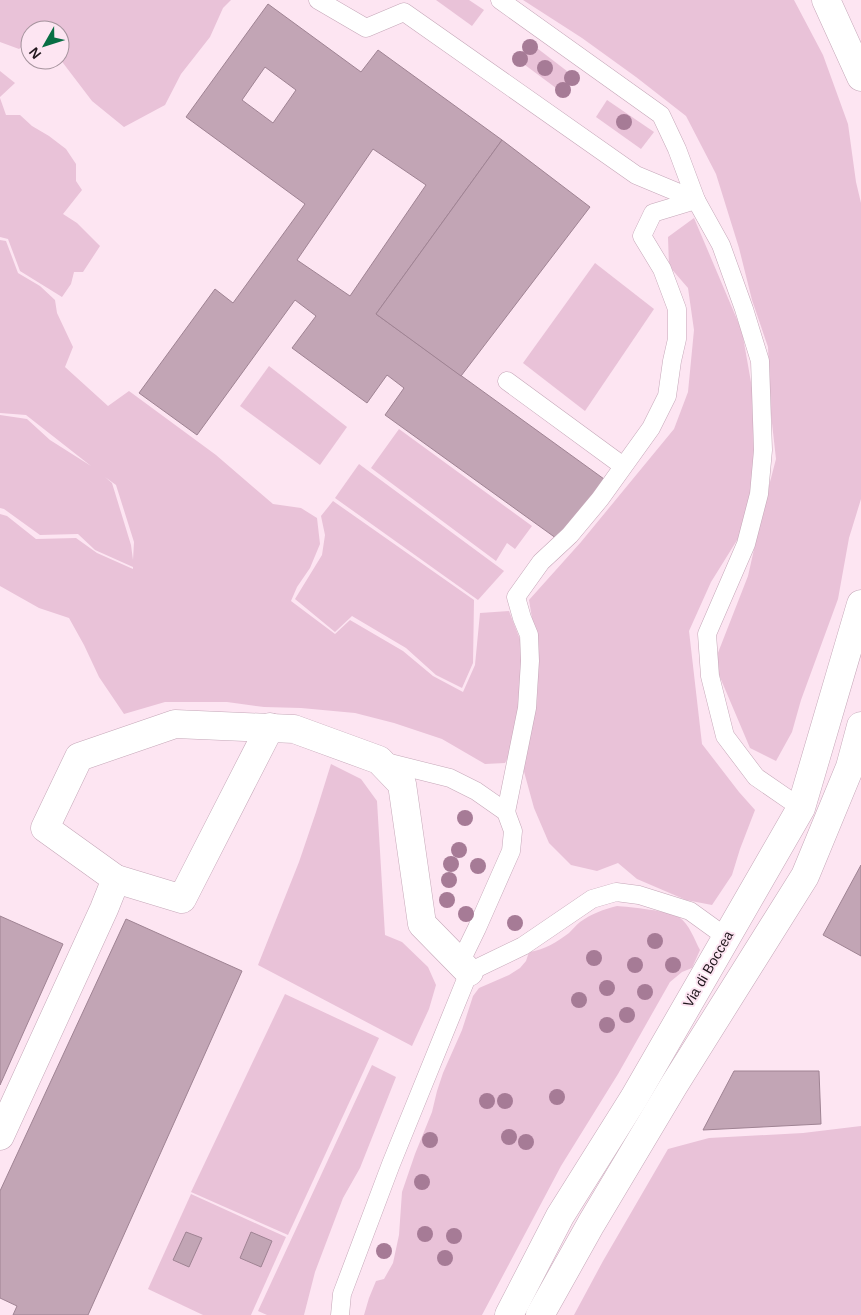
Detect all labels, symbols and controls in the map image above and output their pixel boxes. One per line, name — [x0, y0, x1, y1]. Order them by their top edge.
north arrow — [20, 20, 70, 70]
text: N — [25, 44, 44, 62]
street label: Via di Boccea — [680, 928, 736, 1010]

